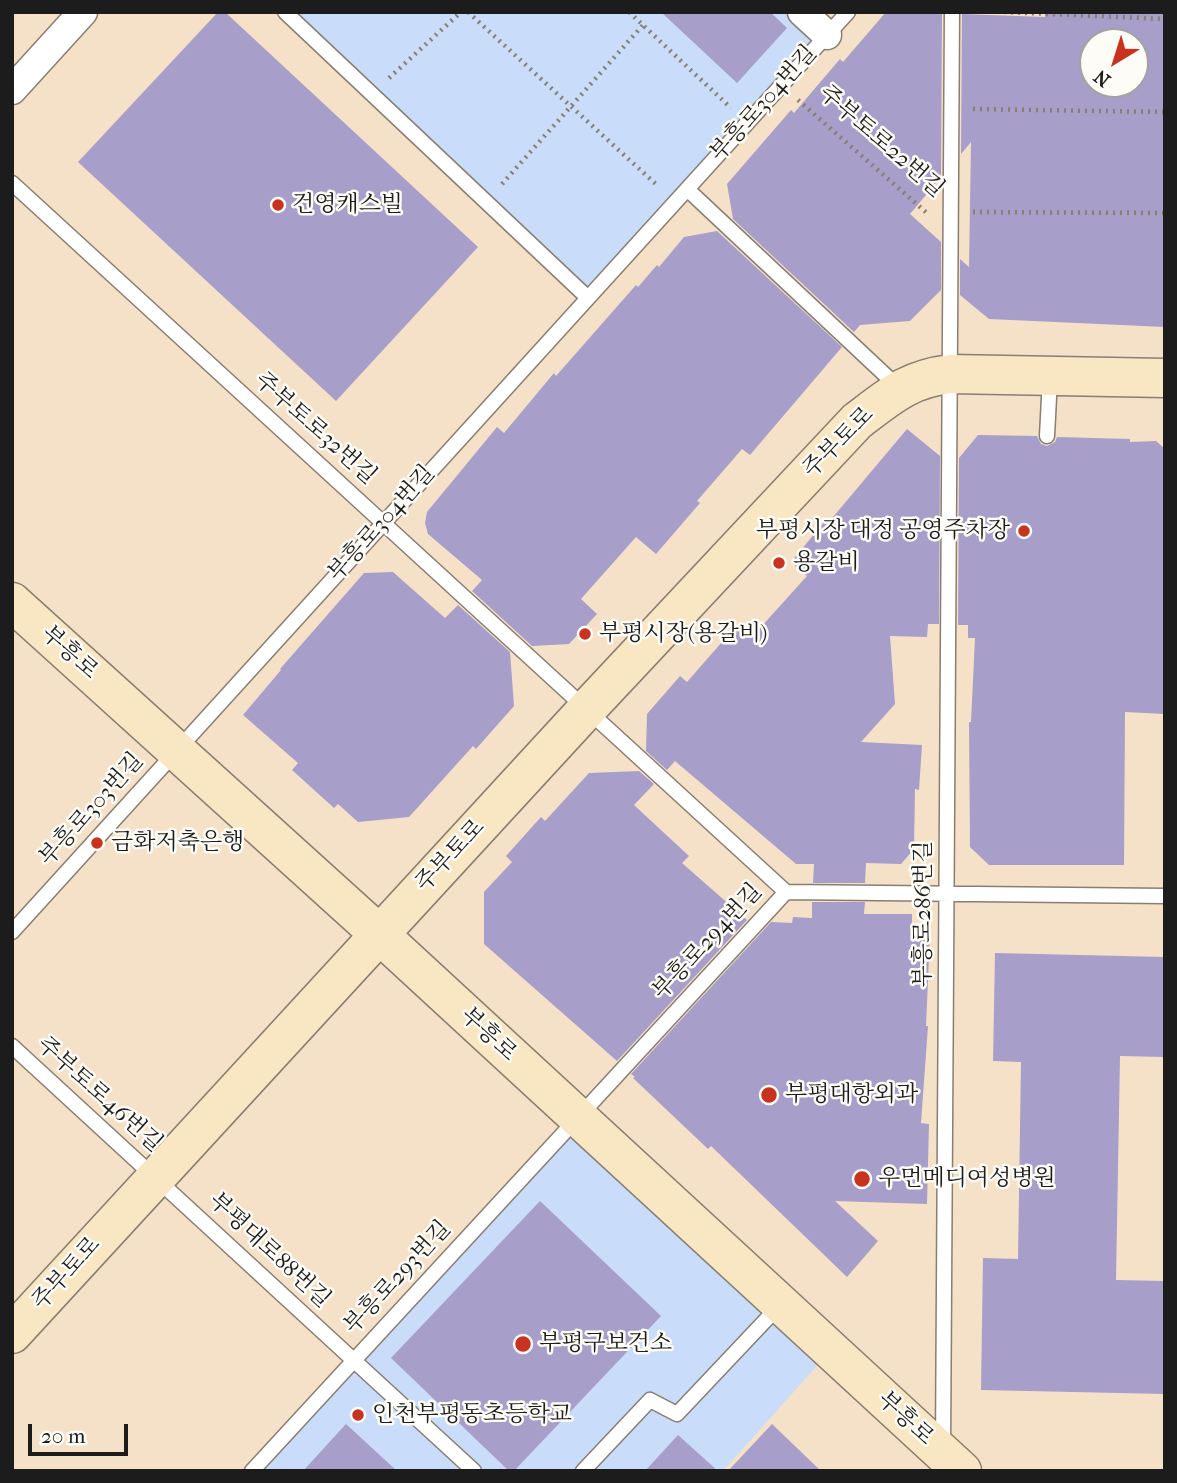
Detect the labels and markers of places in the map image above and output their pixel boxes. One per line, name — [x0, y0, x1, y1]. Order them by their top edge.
place label: 건영캐스빌 — [292, 191, 403, 219]
marker: 건영캐스빌 — [270, 197, 286, 213]
place label: 부평시장 대정 공영주차장 — [756, 517, 1010, 545]
marker: 부평시장 대정 공영주차장 — [1016, 523, 1032, 539]
place label: 용갈비 — [793, 549, 860, 577]
marker: 용갈비 — [771, 555, 787, 571]
place label: 부평시장(용갈비) — [599, 620, 767, 648]
marker: 부평시장(용갈비) — [577, 626, 593, 642]
place label: 금화저축은행 — [111, 829, 244, 857]
marker: 금화저축은행 — [89, 835, 105, 851]
place label: 부평대항외과 — [785, 1081, 918, 1109]
marker: 부평대항외과 — [759, 1085, 779, 1105]
place label: 우먼메디여성병원 — [878, 1165, 1056, 1193]
marker: 우먼메디여성병원 — [852, 1169, 872, 1189]
place label: 부평구보건소 — [539, 1330, 672, 1358]
marker: 부평구보건소 — [513, 1334, 533, 1354]
place label: 인천부평동초등학교 — [372, 1401, 572, 1429]
marker: 인천부평동초등학교 — [350, 1407, 366, 1423]

